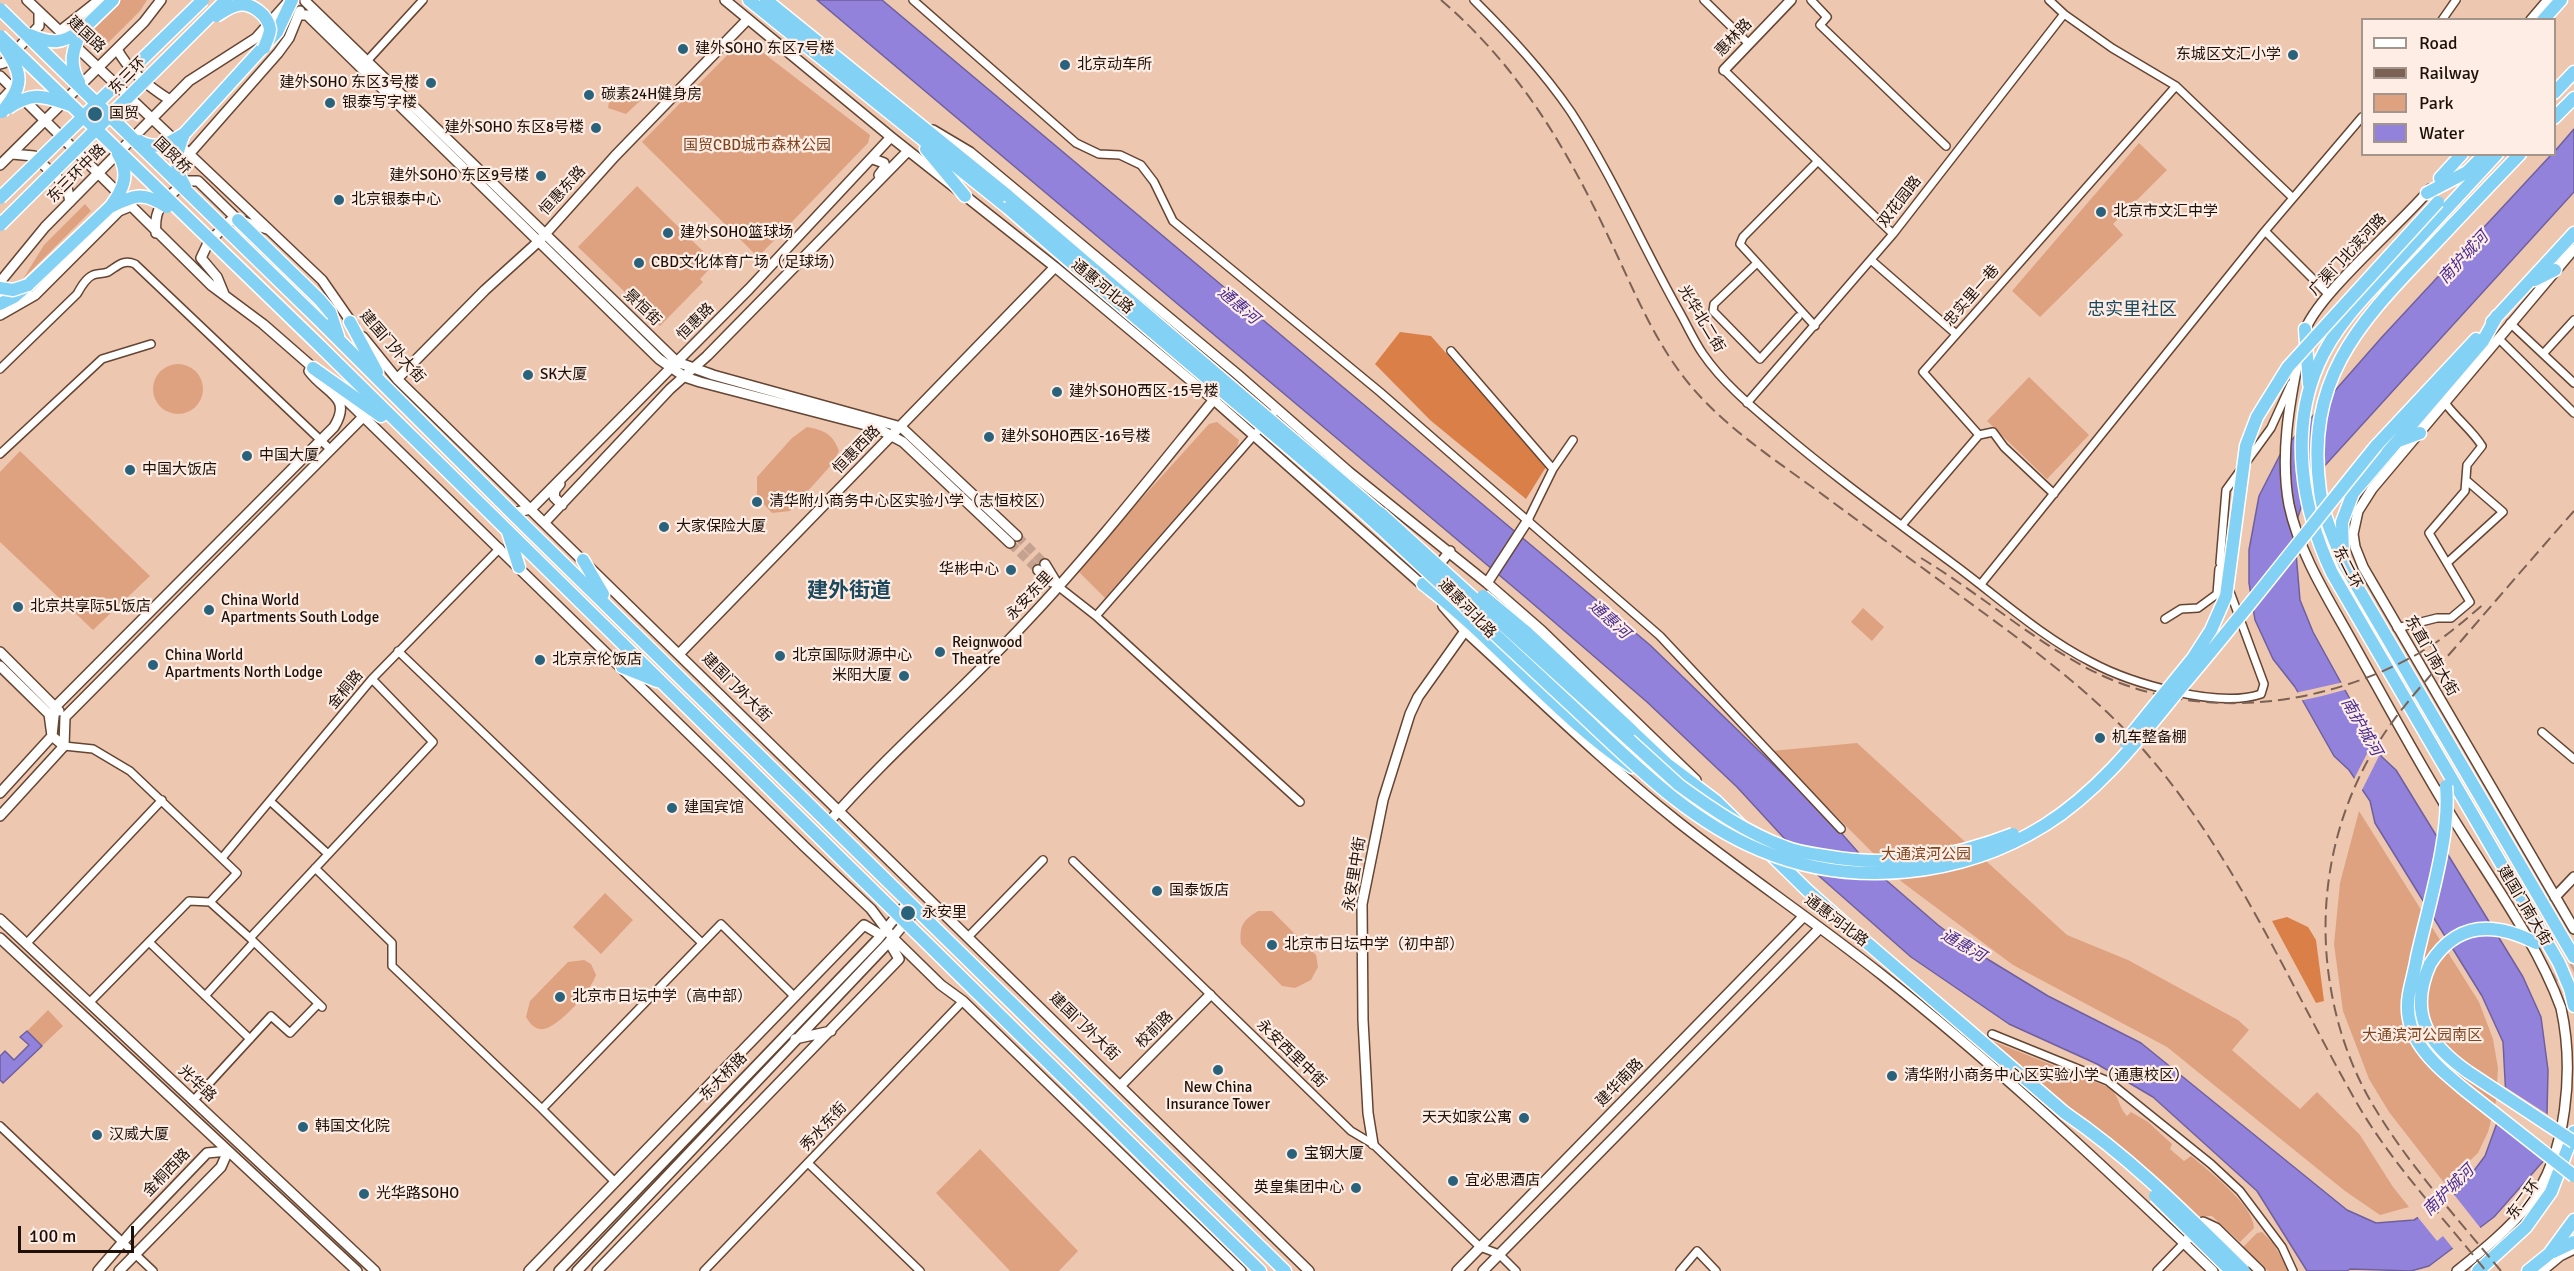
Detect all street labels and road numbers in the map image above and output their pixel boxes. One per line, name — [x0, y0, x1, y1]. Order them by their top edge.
street label: 建国路 — [63, 13, 109, 57]
street label: 惠林路 — [1712, 16, 1756, 60]
street label: 东三环 — [106, 54, 150, 98]
street label: 国贸桥 — [150, 134, 194, 178]
street label: 东三环中路 — [44, 141, 110, 207]
street label: 恒惠东路 — [536, 163, 590, 219]
street label: 双花园路 — [1874, 173, 1926, 231]
street label: 广渠门北滨河路 — [2306, 210, 2390, 300]
street label: 通惠河北路 — [1067, 256, 1137, 318]
street label: 忠实里一巷 — [1941, 262, 2003, 330]
street label: 光华北二街 — [1674, 282, 1728, 356]
street label: 景恒街 — [620, 286, 664, 330]
street label: 恒惠路 — [674, 300, 718, 344]
street label: 建国门外大街 — [356, 307, 428, 387]
street label: 恒惠西路 — [830, 422, 884, 478]
street label: 东二环 — [2329, 544, 2365, 592]
street label: 永安东里 — [1003, 568, 1057, 624]
street label: 通惠河北路 — [1434, 576, 1500, 642]
street label: 东直门南大街 — [2401, 613, 2461, 699]
street label: 建国门外大街 — [698, 650, 774, 726]
street label: 金桐路 — [325, 667, 367, 713]
street label: 永安里中街 — [1340, 836, 1370, 912]
street label: 建国门南大街 — [2493, 863, 2555, 949]
street label: 通惠河北路 — [1801, 891, 1871, 951]
street label: 建国门外大街 — [1045, 989, 1123, 1065]
street label: 校前路 — [1133, 1008, 1177, 1052]
street label: 永安西里中街 — [1252, 1016, 1330, 1092]
street label: 东大桥路 — [697, 1049, 751, 1105]
street label: 建华南路 — [1593, 1055, 1647, 1111]
street label: 光华路 — [174, 1062, 220, 1106]
street label: 秀水东街 — [797, 1099, 851, 1155]
street label: 金桐西路 — [140, 1145, 194, 1201]
street label: 东二环 — [2503, 1177, 2545, 1223]

